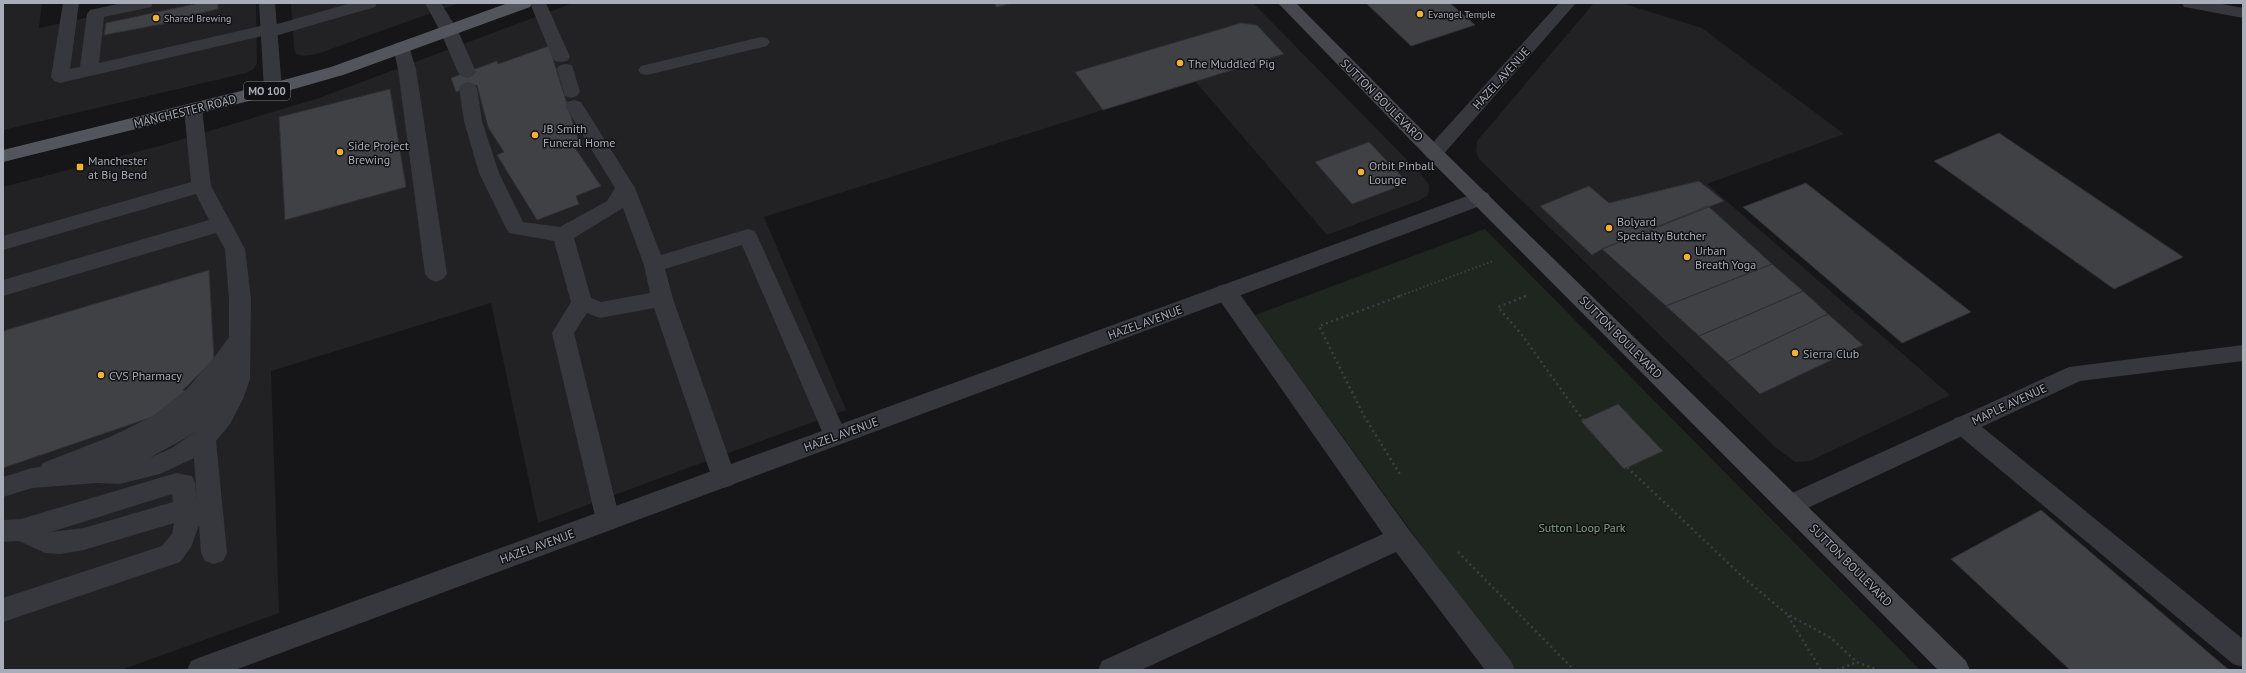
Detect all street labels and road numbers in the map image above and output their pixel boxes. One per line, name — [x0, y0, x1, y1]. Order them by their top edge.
street label: HAZEL AVENUE — [1469, 44, 1533, 112]
street label: SUTTON BOULEVARD — [1338, 56, 1427, 145]
road number: MO 100 — [244, 82, 290, 100]
street label: MANCHESTER ROAD — [132, 91, 238, 131]
street label: SUTTON BOULEVARD — [1577, 293, 1666, 382]
street label: HAZEL AVENUE — [1106, 302, 1184, 342]
street label: MAPLE AVENUE — [1969, 380, 2049, 428]
street label: HAZEL AVENUE — [802, 414, 880, 454]
street label: SUTTON BOULEVARD — [1807, 521, 1896, 610]
street label: HAZEL AVENUE — [498, 526, 576, 566]

